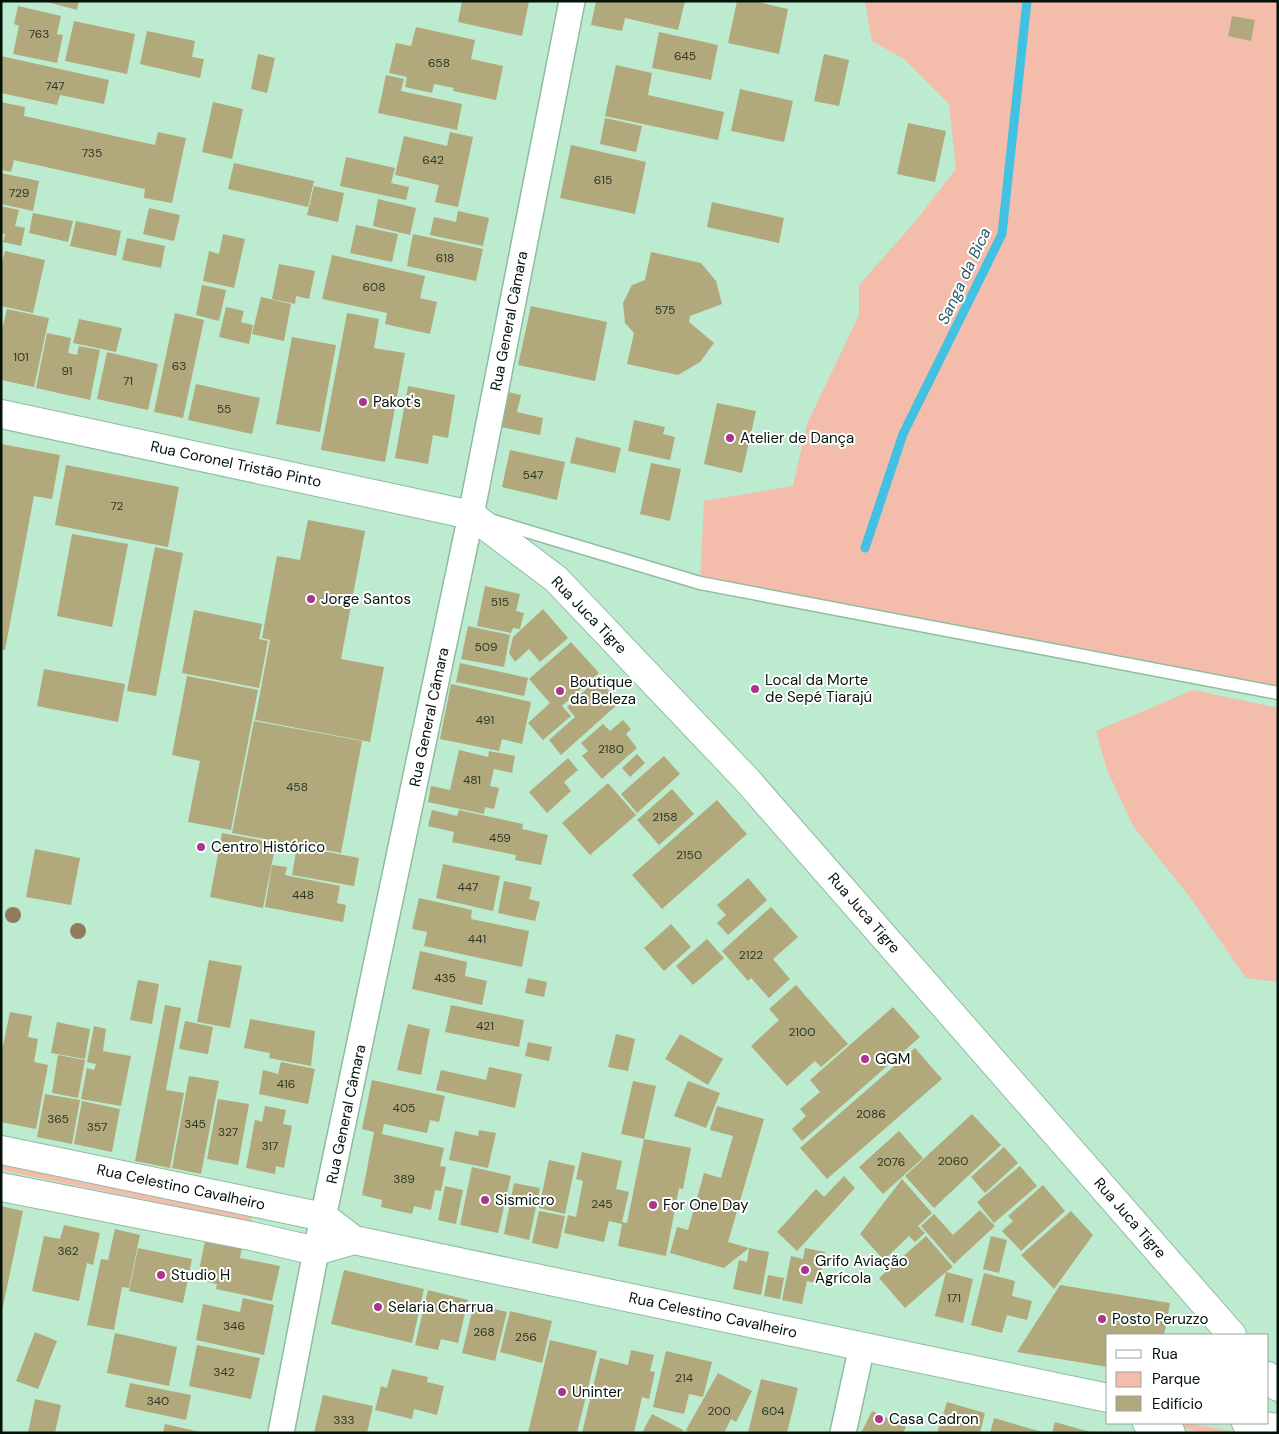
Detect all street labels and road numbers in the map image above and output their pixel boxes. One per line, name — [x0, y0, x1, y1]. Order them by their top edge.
street label: Rua General Câmara — [486, 249, 532, 393]
street label: Rua Coronel Tristão Pinto — [149, 436, 323, 492]
street label: Rua Juca Tigre — [547, 572, 631, 658]
street label: Rua General Câmara — [404, 646, 454, 788]
street label: Rua Juca Tigre — [823, 868, 905, 958]
street label: Rua General Câmara — [321, 1043, 371, 1185]
street label: Rua Celestino Cavalheiro — [95, 1159, 267, 1215]
street label: Rua Juca Tigre — [1089, 1173, 1171, 1263]
street label: Rua Celestino Cavalheiro — [627, 1287, 799, 1343]

